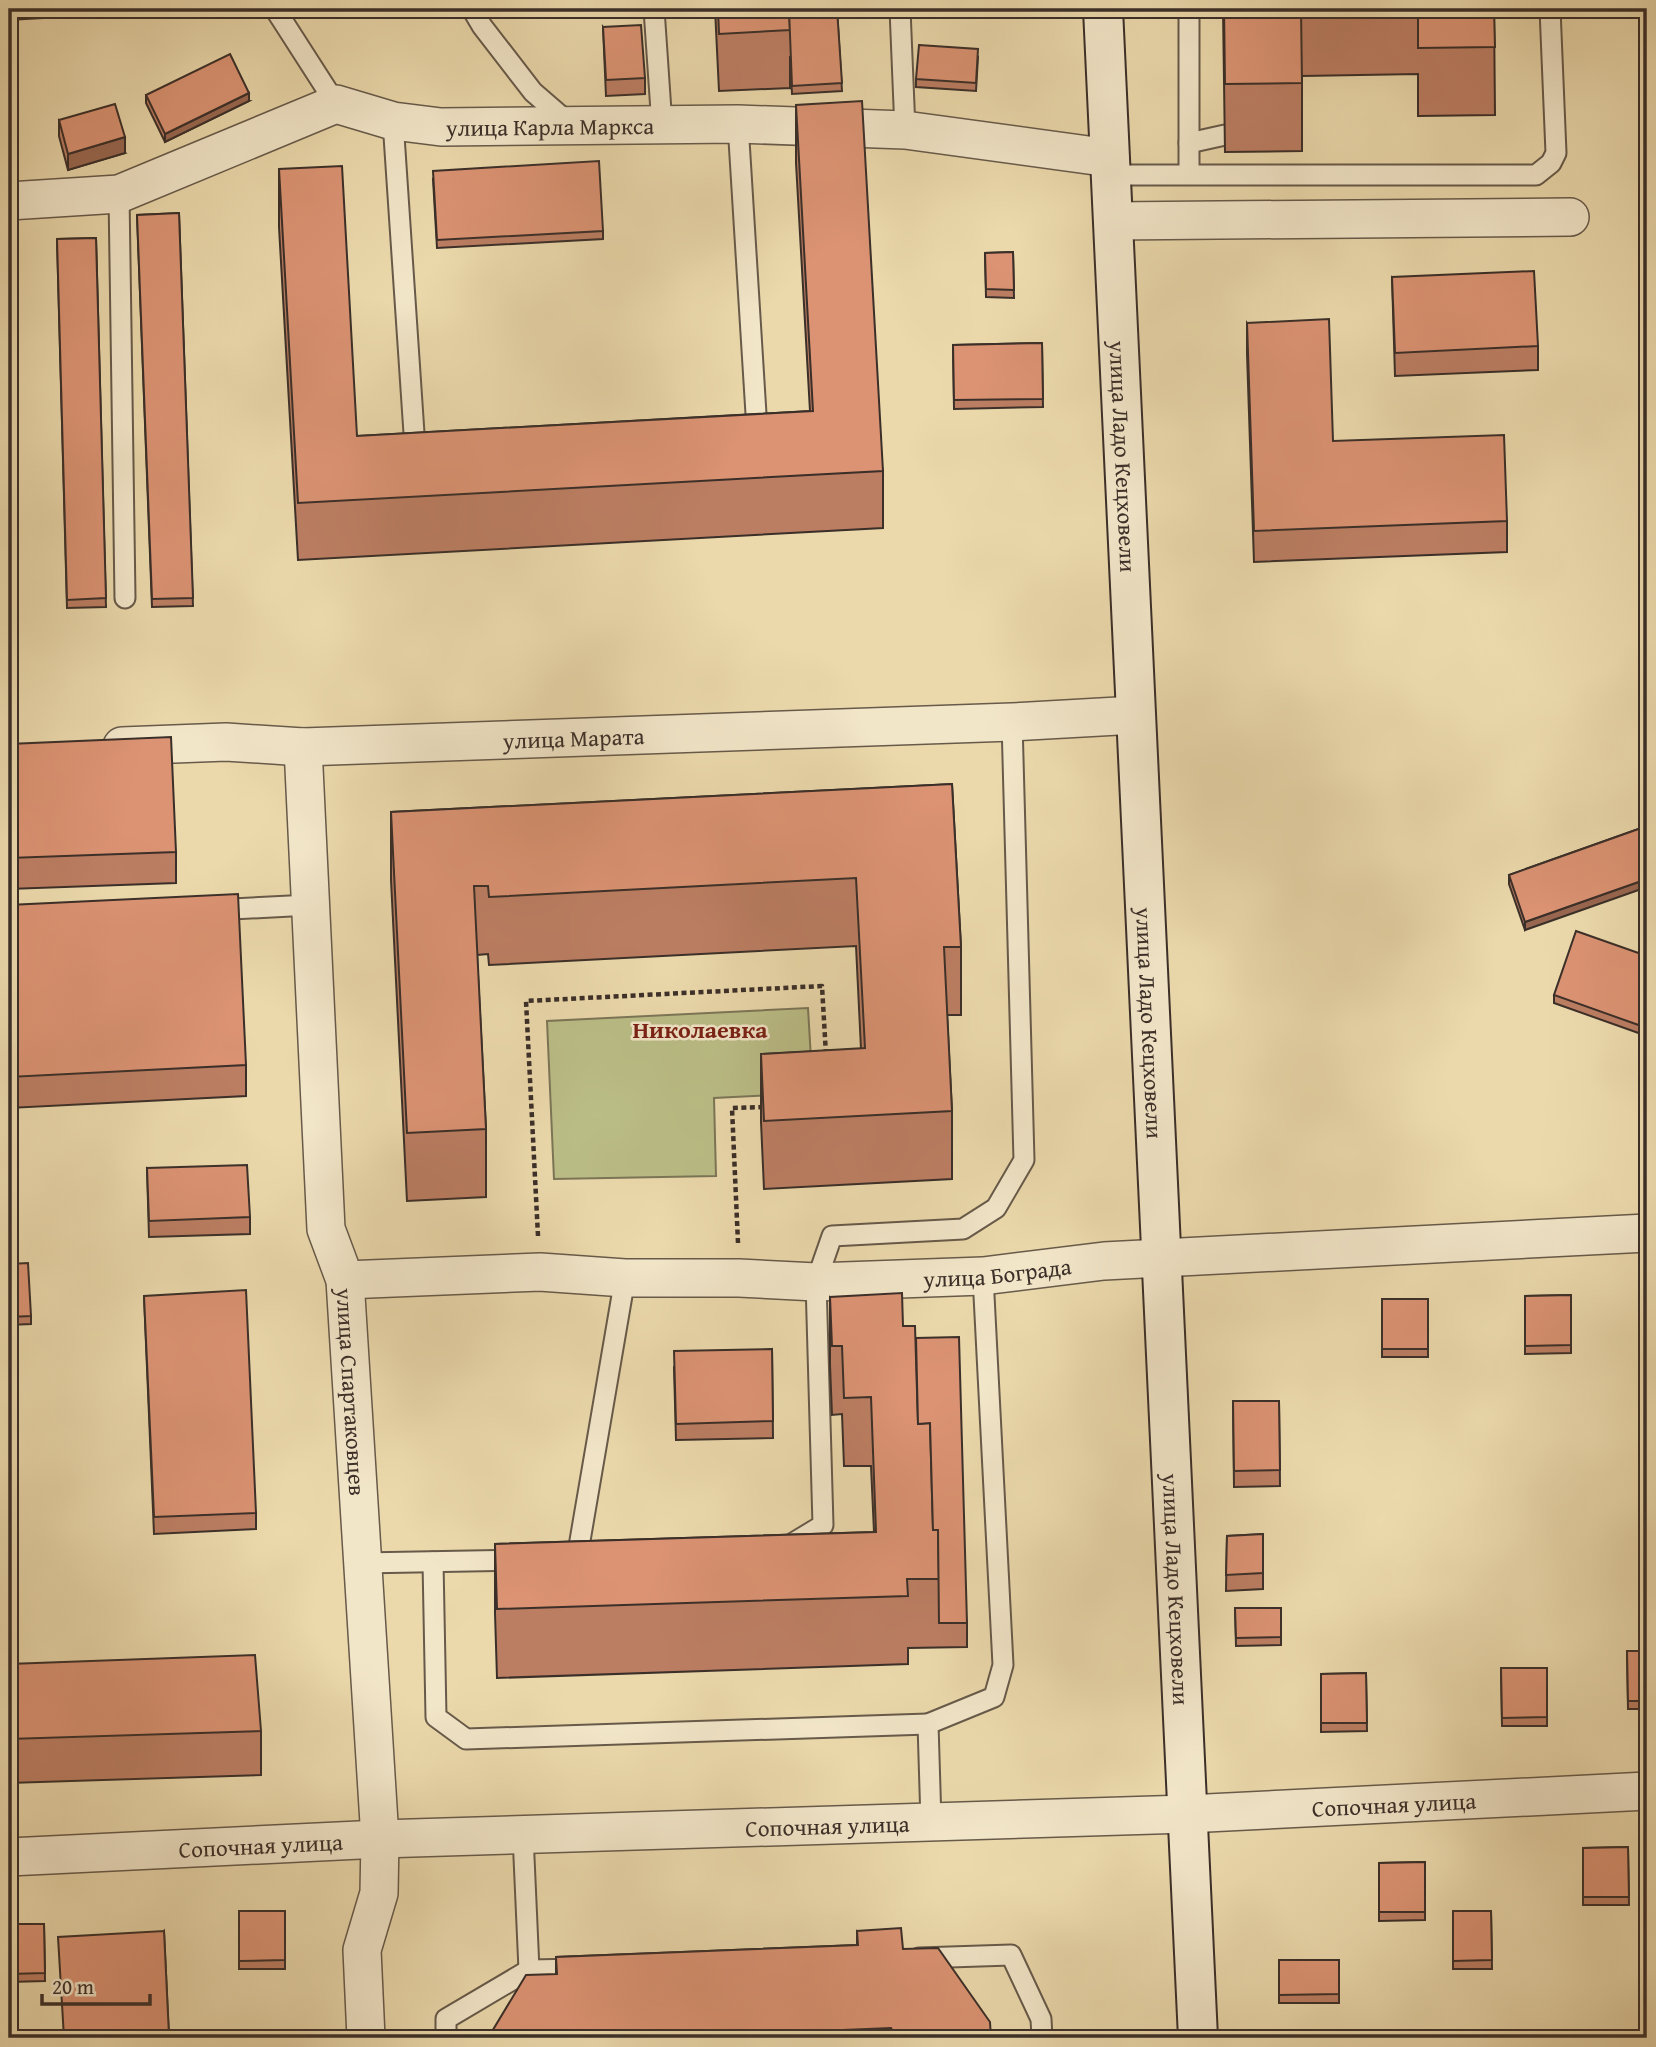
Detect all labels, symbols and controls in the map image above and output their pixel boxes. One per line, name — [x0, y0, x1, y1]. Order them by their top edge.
street label: улица Карла Маркса — [445, 108, 654, 143]
street label: улица Ладо Кецховели — [1102, 339, 1146, 573]
street label: улица Марата — [501, 718, 645, 756]
street label: улица Ладо Кецховели — [1129, 905, 1172, 1140]
district label: Николаевка — [632, 1012, 768, 1047]
street label: улица Бограда — [922, 1249, 1073, 1295]
street label: улица Спартаковцев — [329, 1286, 375, 1497]
street label: улица Ладо Кецховели — [1155, 1472, 1199, 1706]
street label: Сопочная улица — [1311, 1783, 1477, 1824]
street label: Сопочная улица — [745, 1806, 910, 1844]
street label: Сопочная улица — [178, 1824, 344, 1865]
scale bar — [42, 1963, 150, 2007]
text: 20 m — [52, 1971, 94, 2002]

